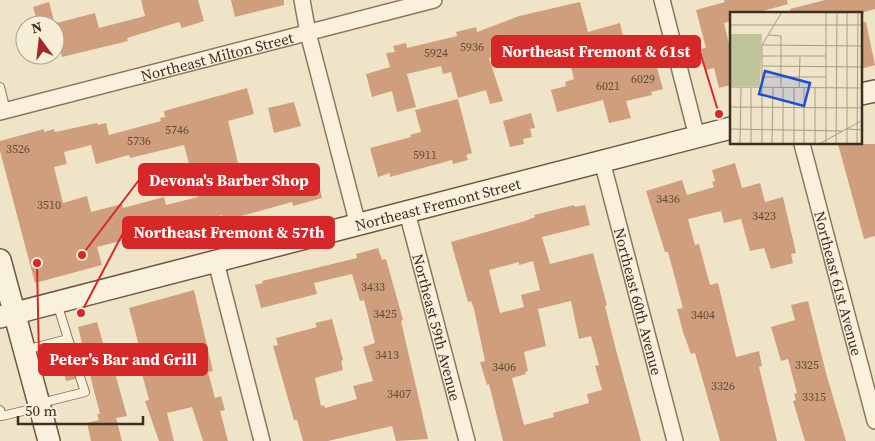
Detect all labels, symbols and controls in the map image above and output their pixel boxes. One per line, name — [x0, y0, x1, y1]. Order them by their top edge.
inset map — [730, 12, 862, 145]
north arrow — [15, 15, 65, 65]
text: N — [29, 16, 44, 38]
street label: Northeast Milton Street — [138, 26, 296, 86]
callout: Northeast Fremont & 61st — [492, 36, 700, 67]
house number: 5936 — [460, 39, 484, 55]
text: Northeast Fremont & 61st — [502, 40, 690, 62]
house number: 5924 — [424, 45, 448, 61]
house number: 6029 — [631, 71, 655, 87]
house number: 6021 — [596, 78, 620, 94]
house number: 5746 — [165, 122, 189, 138]
house number: 5736 — [127, 133, 151, 149]
house number: 3526 — [6, 141, 30, 157]
house number: 5911 — [413, 147, 437, 163]
callout: Devona's Barber Shop — [139, 164, 319, 195]
text: Devona's Barber Shop — [149, 169, 309, 191]
street label: Northeast Fremont Street — [353, 172, 523, 235]
house number: 3436 — [656, 191, 680, 207]
house number: 3510 — [37, 197, 61, 213]
house number: 3423 — [752, 208, 776, 224]
street label: Northeast 61st Avenue — [810, 209, 868, 358]
callout: Northeast Fremont & 57th — [123, 217, 334, 248]
text: Northeast Fremont & 57th — [133, 221, 325, 243]
street label: Northeast 60th Avenue — [609, 225, 668, 378]
street label: Northeast 59th Avenue — [408, 251, 467, 403]
house number: 3433 — [361, 279, 385, 295]
house number: 3425 — [373, 306, 397, 322]
house number: 3404 — [691, 307, 715, 323]
callout: Peter's Bar and Grill — [39, 344, 207, 375]
house number: 3413 — [375, 347, 399, 363]
text: Peter's Bar and Grill — [49, 348, 197, 370]
house number: 3325 — [795, 357, 819, 373]
house number: 3406 — [492, 359, 516, 375]
house number: 3326 — [711, 378, 735, 394]
house number: 3407 — [387, 386, 411, 402]
house number: 3315 — [802, 389, 826, 405]
scale bar — [18, 394, 142, 426]
text: 50 m — [25, 400, 57, 421]

